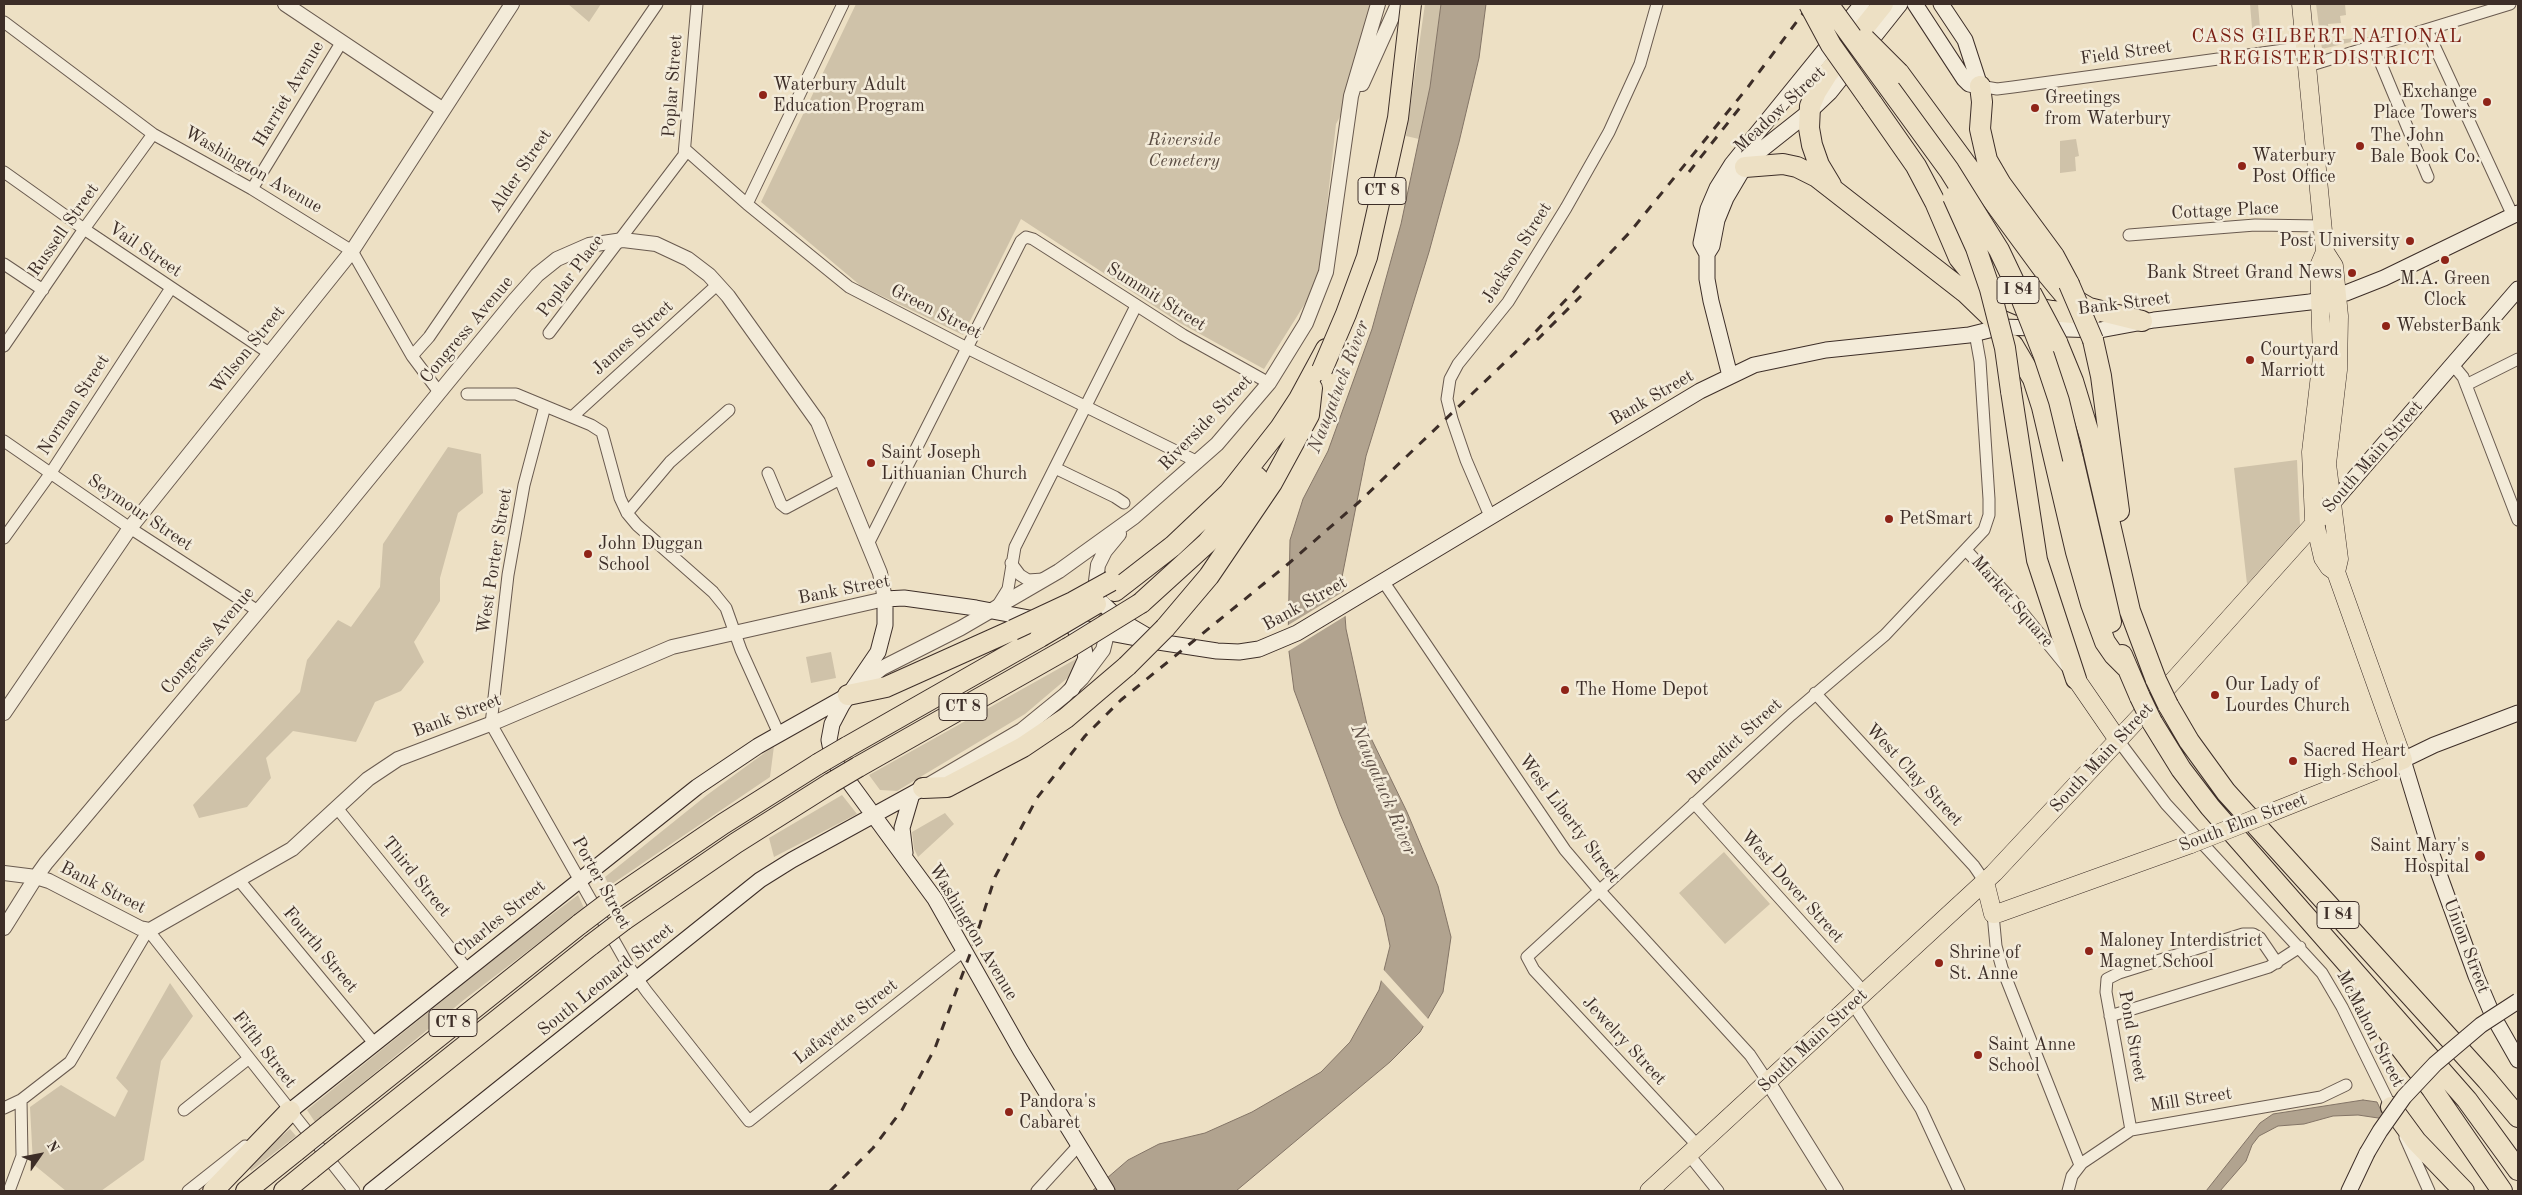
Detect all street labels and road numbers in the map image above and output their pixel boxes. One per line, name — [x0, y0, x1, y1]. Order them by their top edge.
street label: Poplar Street — [659, 34, 687, 138]
street label: Field Street — [2079, 36, 2173, 70]
street label: Harriet Avenue — [249, 37, 329, 151]
street label: Meadow Street — [1730, 62, 1830, 158]
street label: Washington Avenue — [180, 122, 326, 218]
street label: Alder Street — [485, 125, 557, 217]
road number: CT 8 — [1358, 178, 1406, 205]
street label: Russell Street — [24, 179, 104, 281]
street label: Cottage Place — [2171, 197, 2279, 225]
street label: Jackson Street — [1477, 199, 1557, 307]
street label: Vail Street — [104, 218, 186, 282]
street label: Poplar Place — [533, 230, 609, 322]
street label: Summit Street — [1102, 258, 1210, 336]
street label: Congress Avenue — [416, 272, 518, 388]
road number: I 84 — [1997, 276, 2039, 304]
street label: Green Street — [887, 280, 985, 344]
street label: Bank Street — [2076, 288, 2172, 320]
street label: James Street — [588, 296, 678, 380]
street label: Wilson Street — [206, 301, 290, 399]
street label: Norman Street — [33, 351, 115, 459]
street label: Bank Street — [1606, 365, 1698, 431]
street label: Riverside Street — [1155, 370, 1257, 476]
street label: South Main Street — [2318, 396, 2428, 518]
street label: Seymour Street — [83, 470, 197, 556]
street label: West Porter Street — [473, 487, 517, 635]
street label: Market Square — [1966, 552, 2058, 652]
street label: Bank Street — [796, 571, 892, 609]
street label: Bank Street — [1259, 572, 1351, 636]
street label: Congress Avenue — [157, 583, 259, 699]
street label: Bank Street — [410, 689, 504, 743]
road number: CT 8 — [939, 694, 987, 720]
street label: Benedict Street — [1683, 694, 1787, 790]
street label: South Main Street — [2046, 699, 2158, 817]
street label: West Clay Street — [1861, 719, 1967, 831]
street label: West Liberty Street — [1514, 750, 1624, 888]
street label: South Elm Street — [2176, 789, 2310, 857]
street label: West Dover Street — [1736, 826, 1848, 948]
street label: Third Street — [377, 833, 455, 921]
street label: Porter Street — [567, 833, 635, 933]
street label: Bank Street — [57, 857, 149, 919]
street label: Washington Avenue — [924, 860, 1022, 1004]
street label: Charles Street — [450, 875, 550, 963]
street label: Union Street — [2438, 895, 2494, 997]
road number: I 84 — [2317, 902, 2359, 928]
street label: Fourth Street — [278, 903, 362, 997]
street label: South Leonard Street — [534, 919, 678, 1041]
street label: McMahon Street — [2331, 967, 2409, 1091]
street label: Lafayette Street — [790, 975, 902, 1069]
street label: South Main Street — [1754, 985, 1872, 1097]
street label: Pond Street — [2113, 989, 2151, 1083]
street label: Jewelry Street — [1577, 992, 1671, 1090]
street label: Fifth Street — [227, 1007, 301, 1093]
road number: CT 8 — [429, 1010, 477, 1036]
street label: Mill Street — [2149, 1083, 2233, 1117]

